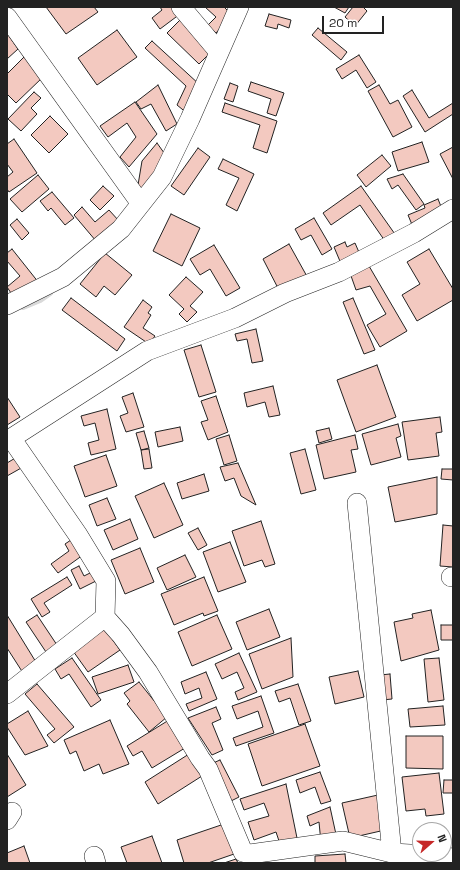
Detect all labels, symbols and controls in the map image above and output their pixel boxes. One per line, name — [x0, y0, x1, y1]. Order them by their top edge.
scale bar — [324, 8, 386, 34]
text: 20 m — [329, 15, 357, 31]
north arrow — [412, 822, 452, 862]
text: N — [434, 832, 450, 844]

